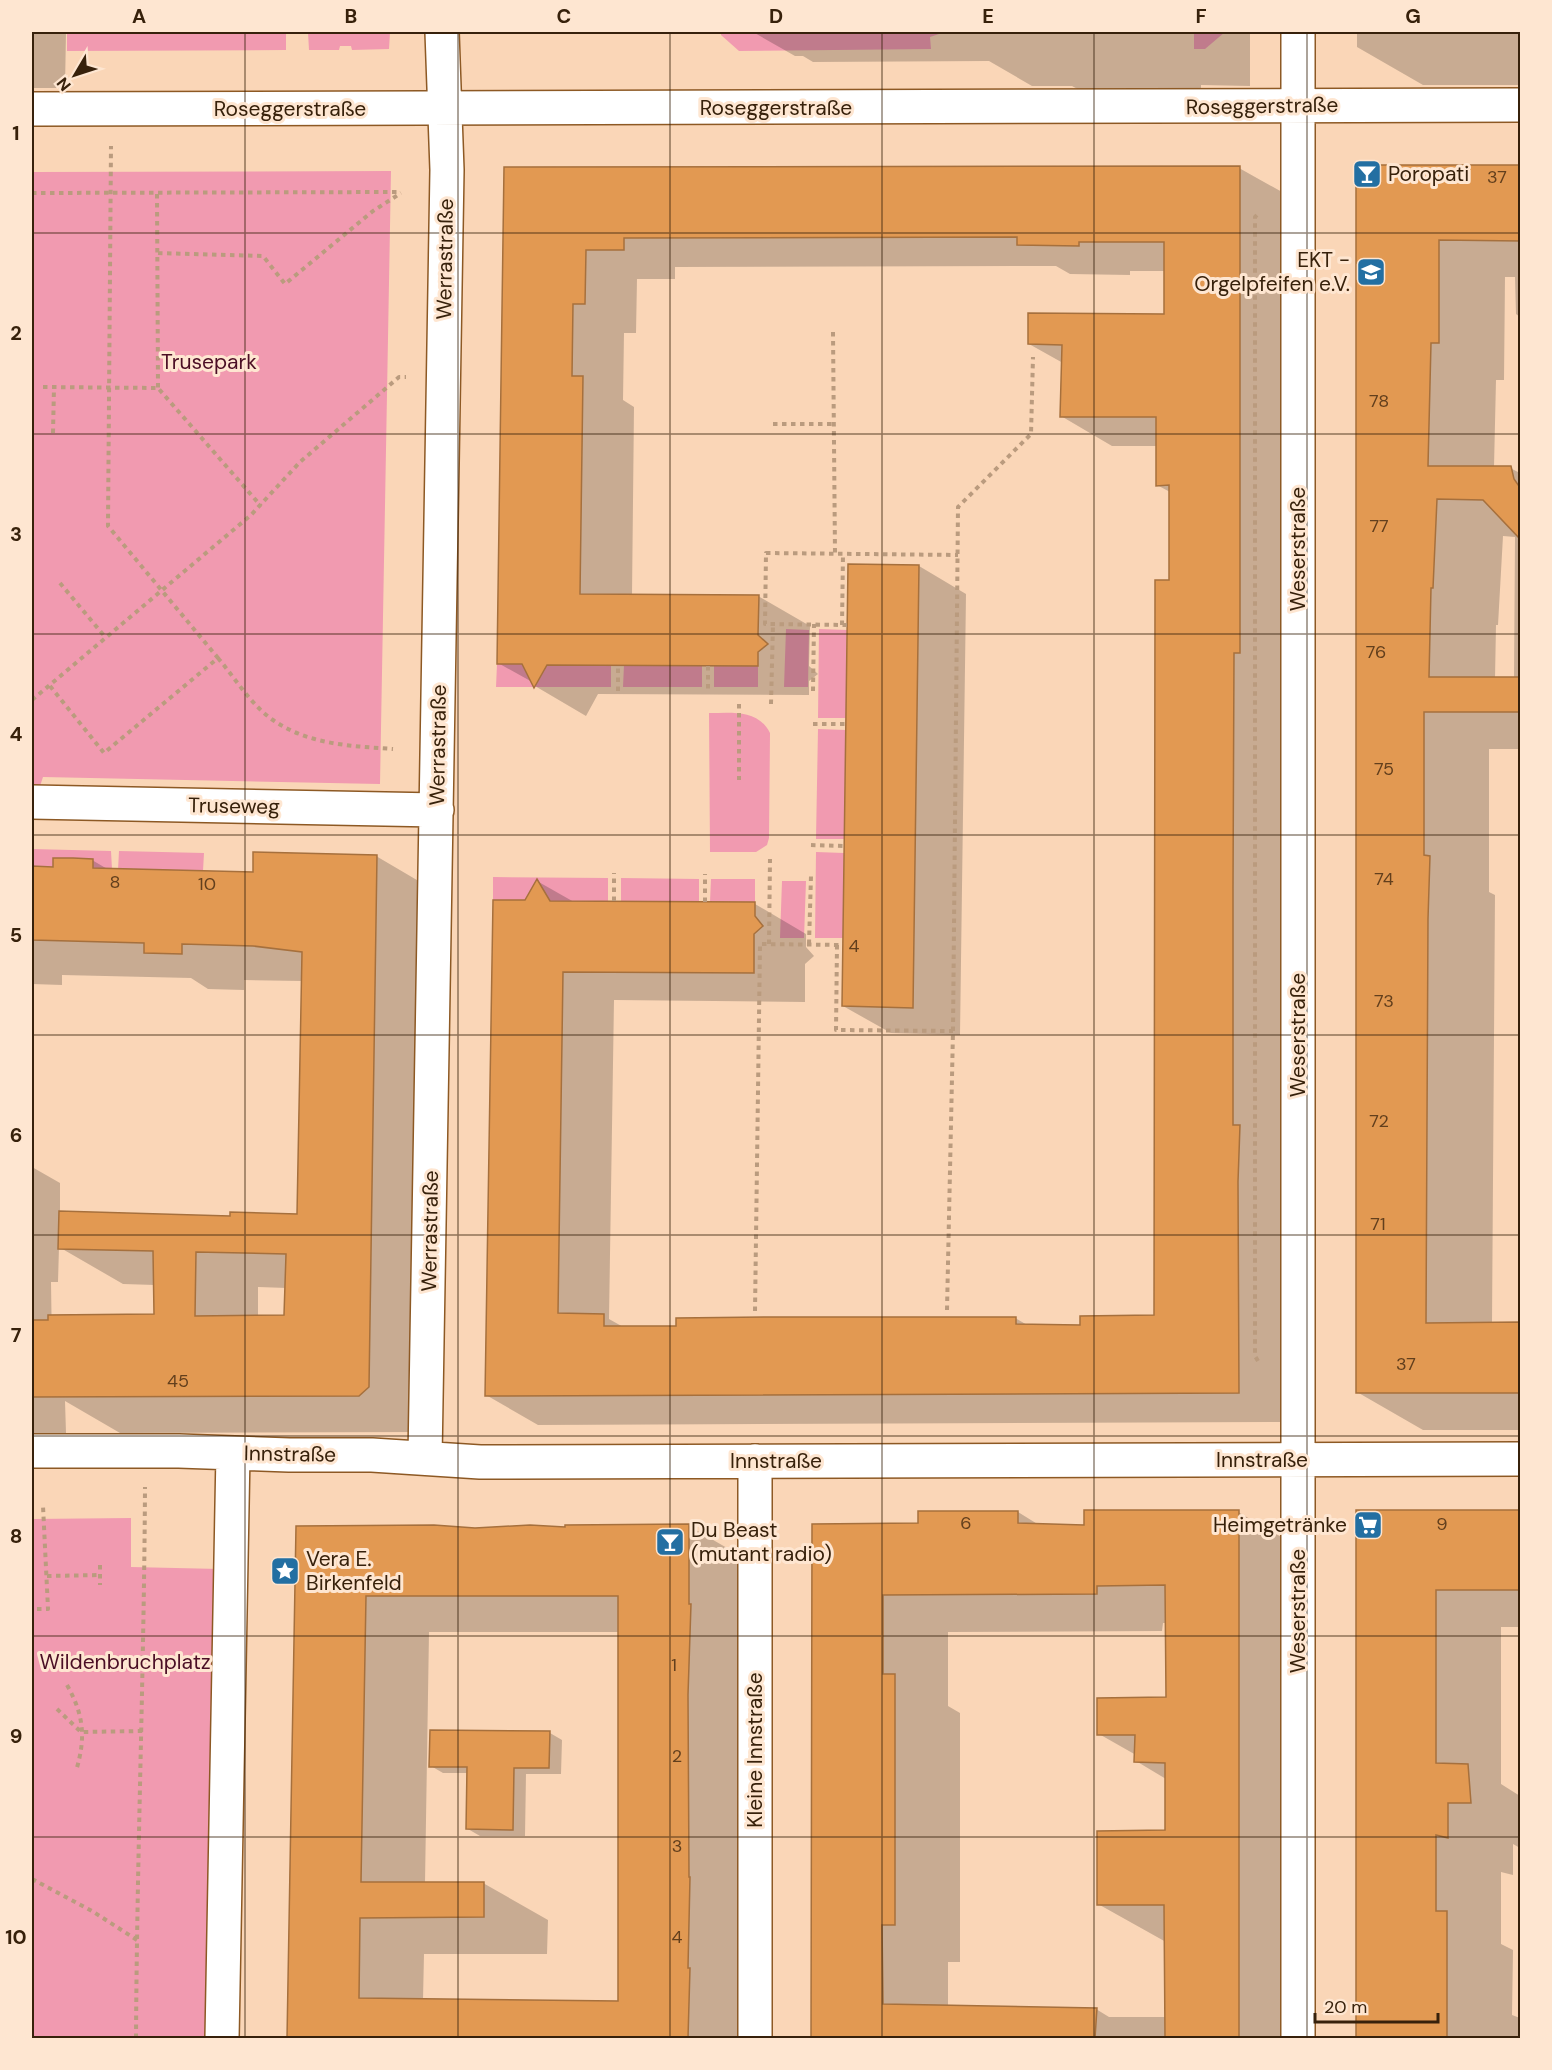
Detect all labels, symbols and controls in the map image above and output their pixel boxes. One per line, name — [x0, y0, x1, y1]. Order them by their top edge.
text: A — [132, 3, 146, 29]
text: B — [345, 3, 357, 29]
text: C — [557, 3, 571, 29]
text: D — [769, 3, 783, 29]
text: E — [982, 3, 994, 29]
text: F — [1195, 3, 1207, 29]
text: G — [1405, 3, 1421, 29]
north arrow — [45, 45, 105, 105]
text: N — [52, 73, 76, 95]
street label: Roseggerstraße — [1186, 91, 1339, 121]
street label: Roseggerstraße — [700, 94, 852, 122]
street label: Roseggerstraße — [214, 95, 366, 123]
text: 1 — [12, 120, 20, 146]
bar icon: Poropati — [1351, 158, 1383, 190]
place label: Poropati — [1388, 160, 1469, 188]
house number: 37 — [1487, 165, 1507, 189]
street label: Werrastraße — [430, 198, 460, 320]
place label: EKT - Orgelpfeifen e.V. — [1194, 246, 1350, 298]
school or university icon: EKT - Orgelpfeifen e.V. — [1355, 256, 1387, 288]
text: 2 — [10, 320, 22, 346]
park label: Trusepark — [161, 348, 257, 376]
house number: 78 — [1369, 389, 1389, 413]
street label: Weserstraße — [1284, 487, 1312, 611]
house number: 77 — [1369, 514, 1389, 538]
text: 3 — [10, 521, 22, 547]
house number: 76 — [1366, 640, 1386, 664]
street label: Werrastraße — [423, 684, 453, 806]
text: 4 — [10, 721, 23, 747]
house number: 75 — [1374, 757, 1394, 781]
street label: Truseweg — [188, 791, 280, 821]
house number: 74 — [1374, 867, 1394, 891]
house number: 8 — [110, 870, 120, 894]
house number: 10 — [198, 872, 216, 896]
text: 5 — [10, 922, 22, 948]
house number: 4 — [849, 934, 860, 958]
street label: Weserstraße — [1284, 973, 1312, 1097]
house number: 73 — [1374, 989, 1394, 1013]
house number: 72 — [1369, 1109, 1389, 1133]
text: 6 — [10, 1122, 22, 1148]
street label: Werrastraße — [415, 1170, 445, 1292]
house number: 71 — [1370, 1212, 1386, 1236]
text: 7 — [11, 1322, 22, 1348]
house number: 37 — [1396, 1352, 1416, 1376]
house number: 45 — [167, 1369, 189, 1393]
street label: Innstraße — [244, 1439, 336, 1469]
street label: Innstraße — [1216, 1446, 1308, 1474]
street label: Innstraße — [730, 1447, 822, 1475]
supermarket icon: Heimgetränke — [1352, 1509, 1384, 1541]
house number: 6 — [960, 1511, 972, 1535]
place label: Heimgetränke — [1213, 1511, 1347, 1539]
house number: 9 — [1436, 1512, 1448, 1536]
place label: Du Beast (mutant radio) — [691, 1516, 832, 1568]
text: 8 — [10, 1523, 22, 1549]
bar icon: Du Beast (mutant radio) — [654, 1526, 686, 1558]
place label: Vera E. Birkenfeld — [306, 1545, 402, 1597]
street label: Weserstraße — [1284, 1549, 1312, 1673]
place icon: Vera E. Birkenfeld — [269, 1555, 301, 1587]
park label: Wildenbruchplatz — [39, 1648, 211, 1676]
house number: 1 — [671, 1653, 677, 1677]
street label: Kleine Innstraße — [741, 1672, 769, 1828]
text: 9 — [10, 1723, 22, 1749]
house number: 2 — [672, 1744, 682, 1768]
house number: 3 — [672, 1834, 682, 1858]
text: 10 — [5, 1924, 27, 1950]
house number: 4 — [672, 1925, 683, 1949]
scale bar — [1315, 1986, 1438, 2024]
text: 20 m — [1324, 1995, 1367, 2019]

